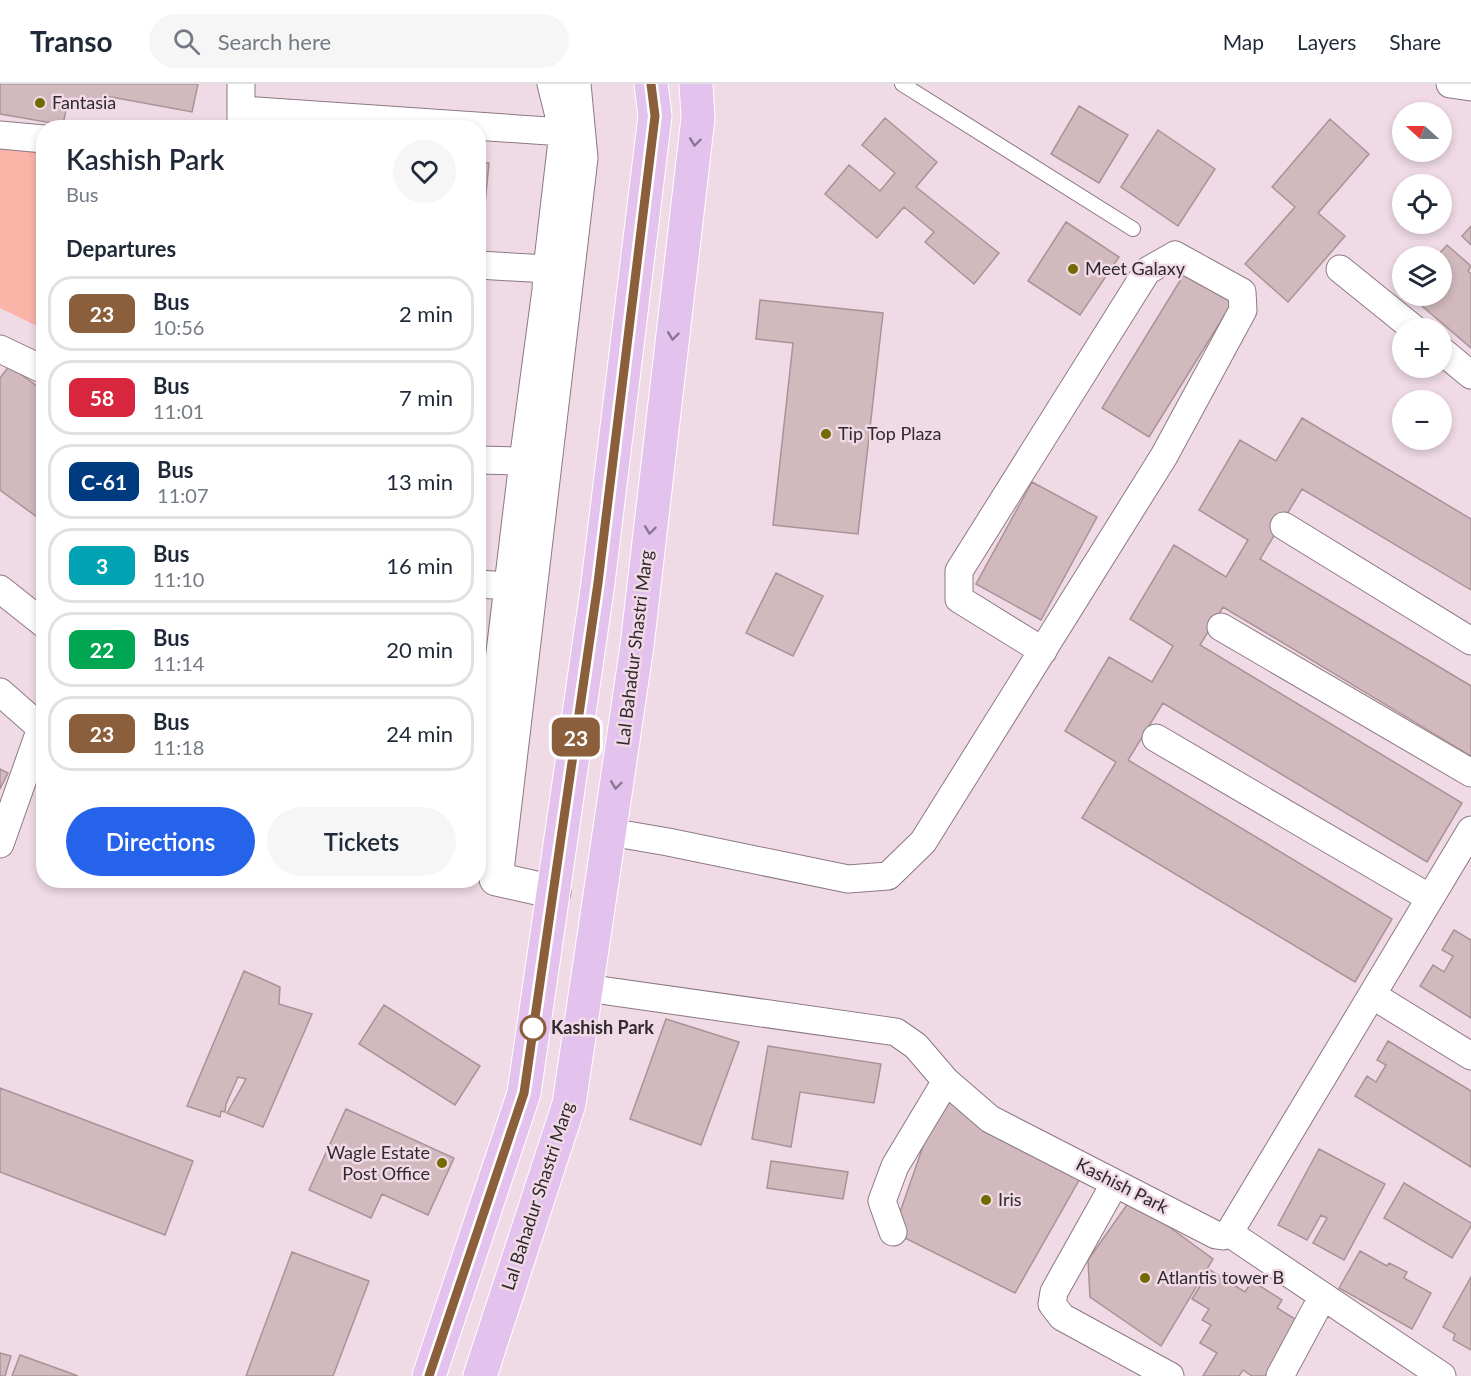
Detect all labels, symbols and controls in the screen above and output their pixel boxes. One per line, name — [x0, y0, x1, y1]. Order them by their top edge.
search box — [149, 14, 569, 68]
text: Transo — [30, 24, 113, 58]
icon: search — [170, 25, 203, 58]
text: Search here — [218, 28, 331, 55]
text: Map — [1223, 29, 1264, 54]
text: Layers — [1297, 29, 1356, 54]
text: Share — [1389, 29, 1441, 54]
place label: Fantasia — [52, 91, 116, 113]
marker: Fantasia — [33, 96, 47, 110]
north arrow — [1392, 102, 1452, 162]
map controls — [1392, 102, 1452, 450]
one-way arrow — [689, 138, 702, 147]
button: heart — [393, 140, 456, 203]
text: Kashish Park — [66, 142, 224, 176]
button: locate — [1392, 174, 1452, 234]
text: Bus — [66, 182, 99, 206]
text: Departures — [66, 235, 176, 262]
button: layers — [1392, 246, 1452, 306]
place label: Meet Galaxy — [1085, 257, 1186, 279]
marker: Meet Galaxy — [1066, 262, 1080, 276]
text: Bus — [153, 288, 189, 315]
text: 2 min — [399, 300, 453, 327]
text: 23 — [90, 301, 114, 326]
text: 10:56 — [153, 315, 204, 339]
button: + — [1392, 318, 1452, 378]
one-way arrow — [667, 331, 679, 341]
text: Bus — [153, 372, 189, 399]
text: 7 min — [399, 384, 453, 411]
text: 58 — [90, 385, 114, 410]
button: − — [1392, 390, 1452, 450]
text: 11:01 — [153, 399, 204, 423]
place label: Tip Top Plaza — [838, 422, 941, 444]
marker: Tip Top Plaza — [819, 427, 833, 441]
text: Bus — [157, 456, 193, 483]
text: 13 min — [386, 468, 453, 495]
text: C-61 — [81, 469, 127, 494]
text: 11:07 — [157, 483, 209, 507]
one-way arrow — [645, 525, 657, 534]
text: Bus — [153, 540, 189, 567]
street label: Lal Bahadur Shastri Marg — [611, 549, 657, 747]
text: 16 min — [386, 552, 453, 579]
text: 3 — [96, 553, 108, 578]
text: 11:10 — [153, 567, 204, 591]
text: Bus — [153, 624, 189, 651]
text: 20 min — [386, 636, 453, 663]
text: 22 — [90, 637, 114, 662]
text: 11:14 — [153, 651, 204, 675]
text: Bus — [153, 708, 189, 735]
line badge: 23 — [549, 718, 603, 756]
text: 24 min — [386, 720, 453, 747]
text: 23 — [90, 721, 114, 746]
text: 23 — [564, 725, 588, 750]
text: 11:18 — [153, 735, 204, 759]
one-way arrow — [611, 781, 623, 790]
button: Directions — [66, 807, 255, 876]
button: Tickets — [267, 807, 456, 876]
marker: Kashish Park — [520, 1015, 546, 1041]
place label: Kashish Park — [551, 1016, 654, 1038]
street label: Lal Bahadur Shastri Marg — [496, 1099, 578, 1293]
place label: Wagle Estate Post Office — [326, 1141, 430, 1184]
street label: Kashish Park — [1073, 1152, 1173, 1218]
marker: Wagle Estate Post Office — [435, 1156, 449, 1170]
place label: Iris — [998, 1188, 1022, 1210]
marker: Iris — [979, 1193, 993, 1207]
place label: Atlantis tower B — [1157, 1266, 1284, 1288]
marker: Atlantis tower B — [1138, 1271, 1152, 1285]

